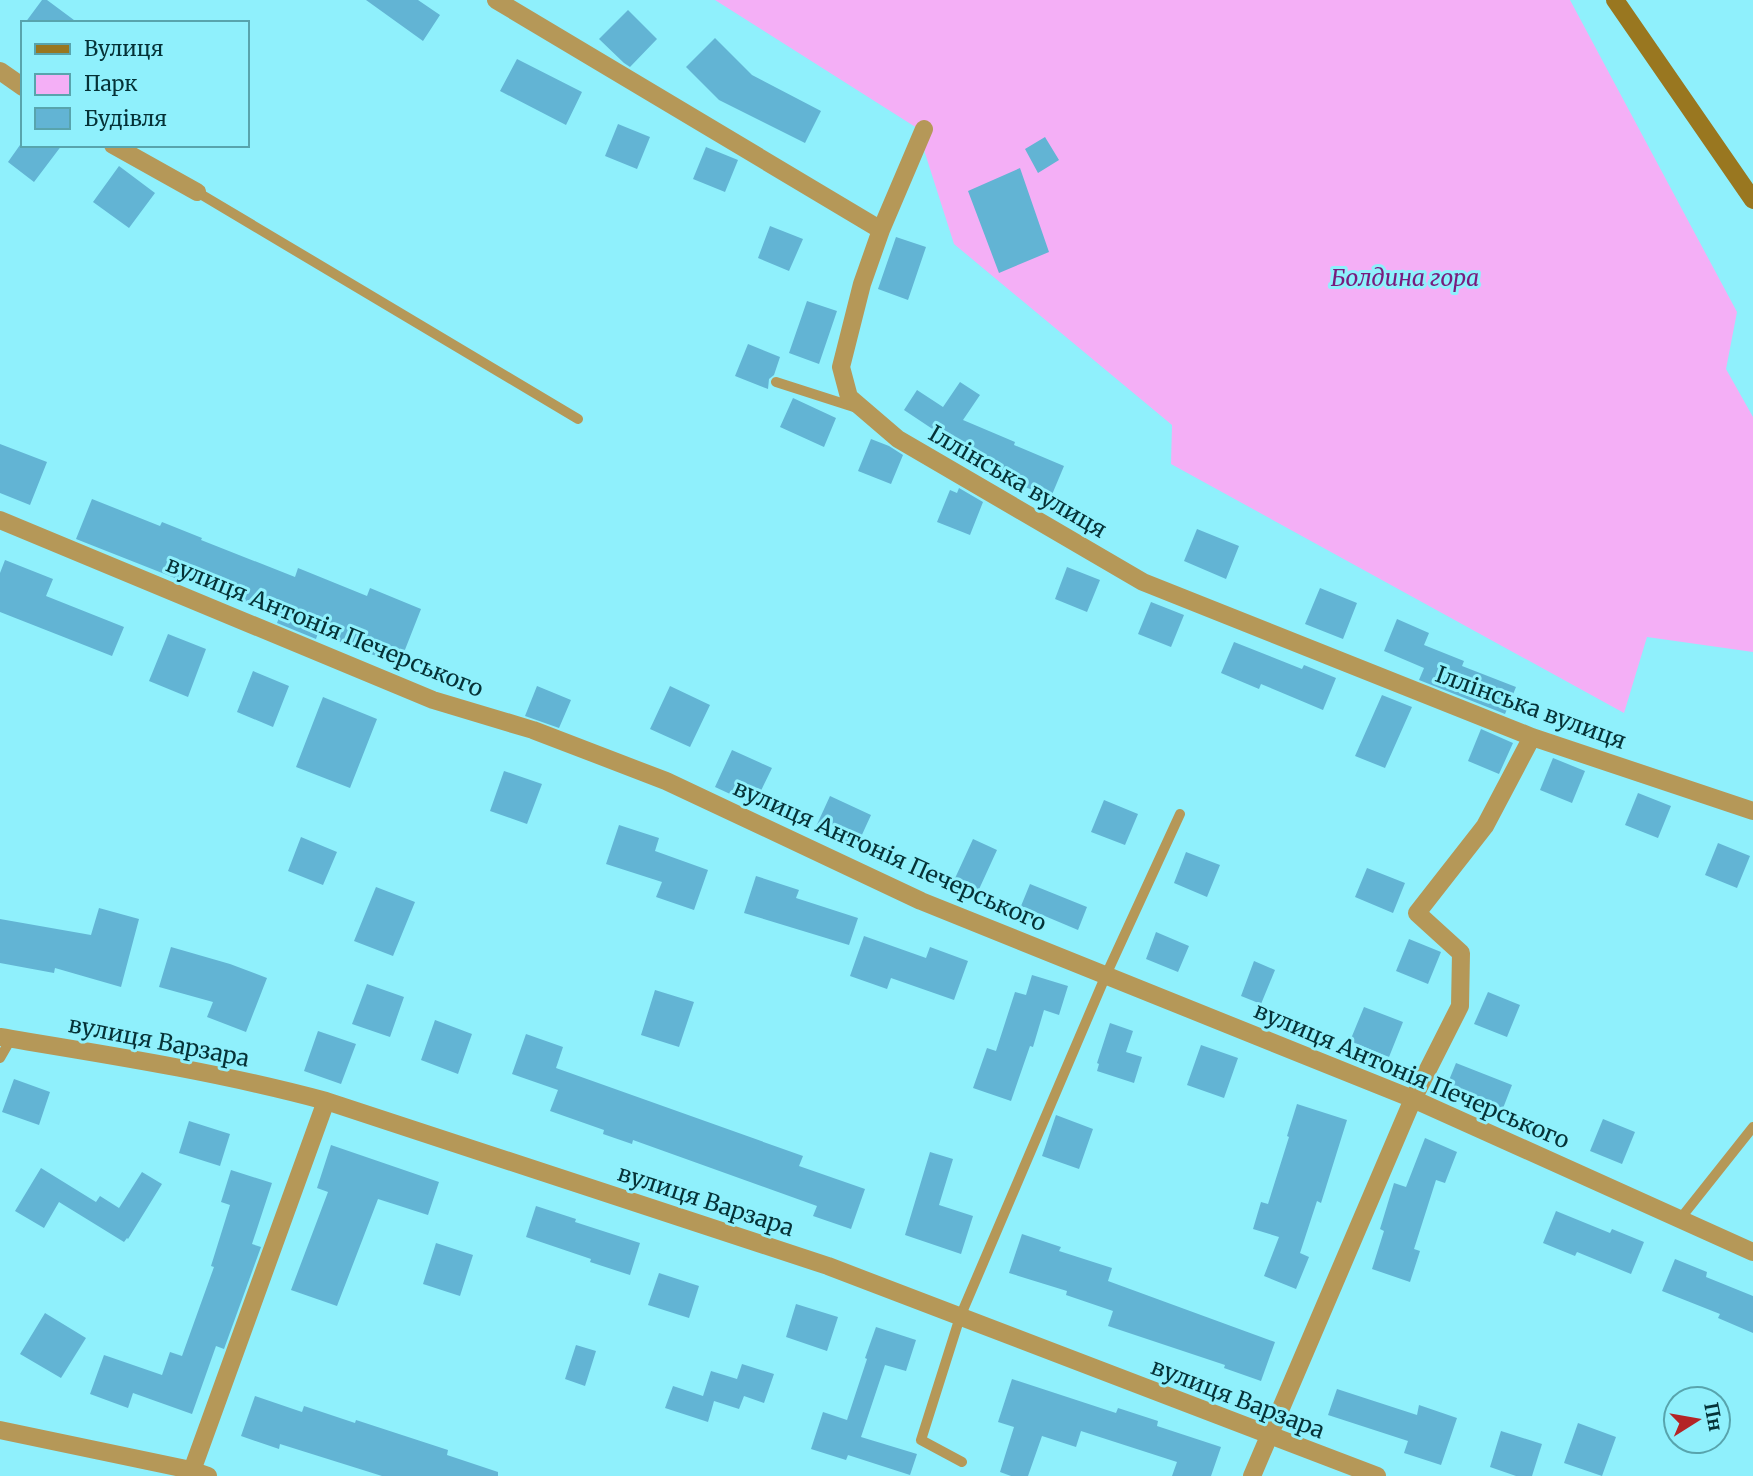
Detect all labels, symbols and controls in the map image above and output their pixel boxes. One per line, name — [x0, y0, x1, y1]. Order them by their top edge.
legend — [21, 21, 248, 147]
text: Вулиця — [84, 35, 164, 62]
text: Парк — [84, 70, 138, 97]
text: Будівля — [84, 105, 167, 132]
park label: Болдина гора — [1331, 263, 1479, 292]
street label: Іллінська вулиця — [924, 418, 1112, 544]
street label: вулиця Антонія Печерського — [162, 549, 488, 703]
street label: Іллінська вулиця — [1432, 659, 1630, 755]
street label: вулиця Антонія Печерського — [729, 773, 1051, 937]
street label: вулиця Антонія Печерського — [1250, 995, 1574, 1155]
street label: вулиця Варзара — [66, 1009, 252, 1073]
street label: вулиця Варзара — [614, 1158, 798, 1242]
street label: вулиця Варзара — [1147, 1352, 1329, 1444]
north arrow — [1662, 1385, 1732, 1455]
text: Пн — [1699, 1400, 1728, 1433]

